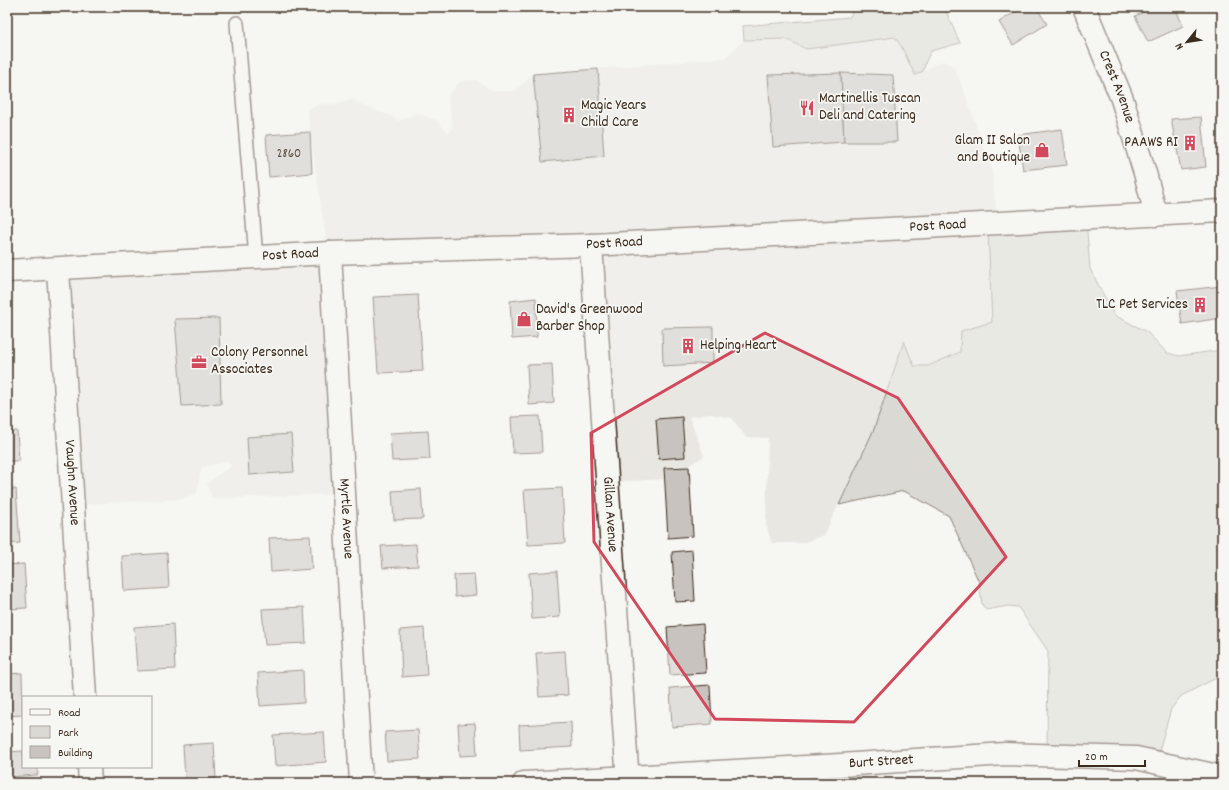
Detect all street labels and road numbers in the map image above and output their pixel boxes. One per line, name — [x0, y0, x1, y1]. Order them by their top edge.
street label: Crest Avenue — [1092, 47, 1140, 126]
street label: Post Road — [909, 214, 967, 239]
street label: Post Road — [586, 231, 643, 256]
street label: Post Road — [262, 243, 320, 268]
street label: Vaughn Avenue — [58, 439, 85, 526]
street label: Gillan Avenue — [596, 476, 623, 553]
street label: Myrtle Avenue — [332, 478, 359, 560]
street label: Burt Street — [848, 749, 915, 775]

